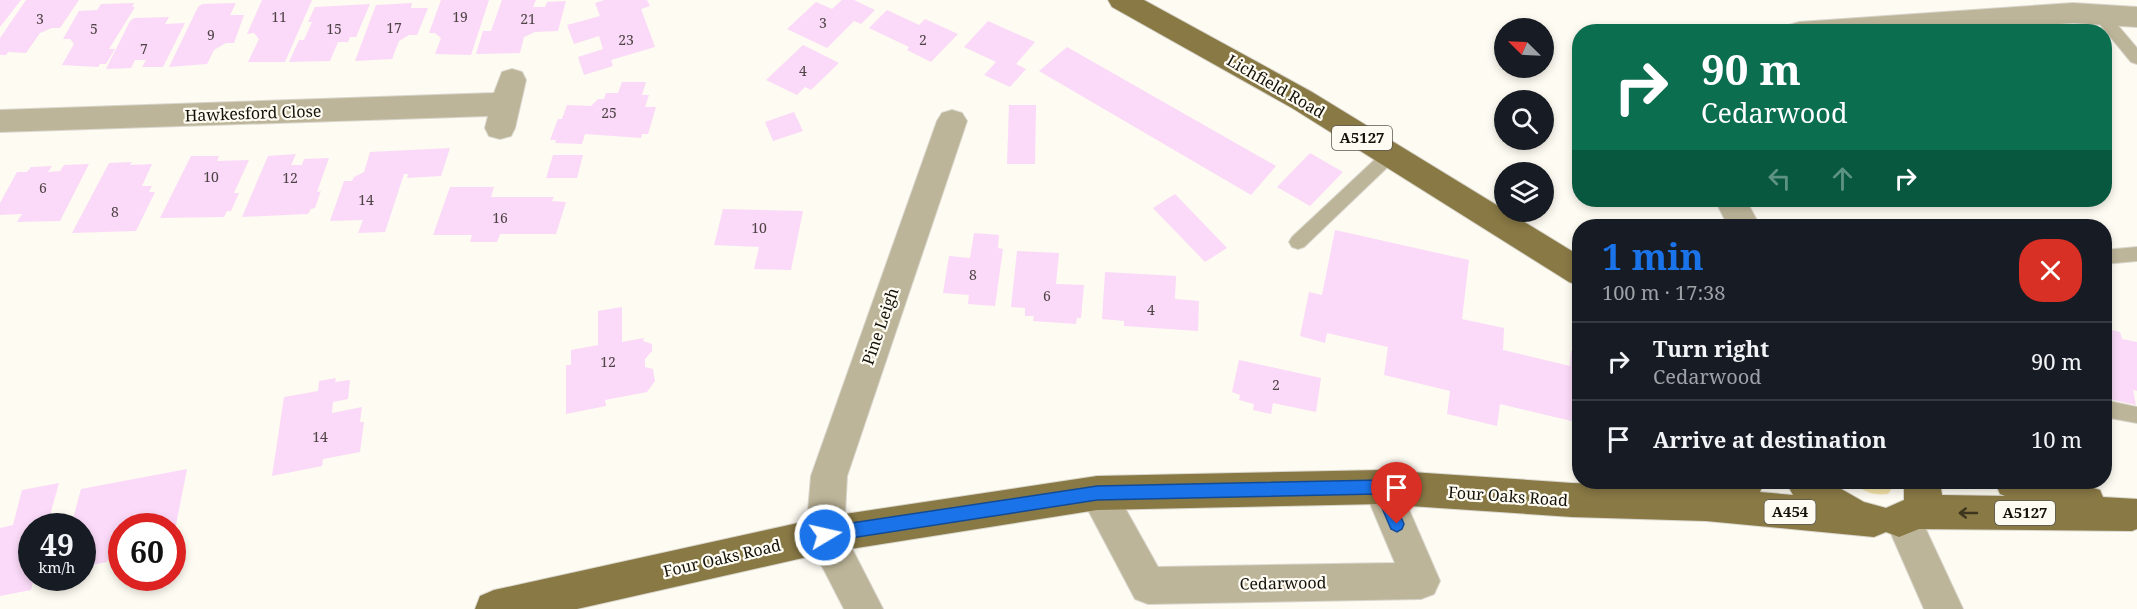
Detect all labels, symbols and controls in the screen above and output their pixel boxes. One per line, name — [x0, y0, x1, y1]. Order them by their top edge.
house number: 11 — [271, 7, 287, 26]
house number: 19 — [452, 7, 468, 26]
house number: 3 — [36, 9, 44, 28]
house number: 21 — [520, 9, 536, 28]
house number: 3 — [819, 13, 827, 32]
house number: 17 — [386, 18, 402, 37]
north arrow — [1494, 18, 1554, 78]
map controls — [1494, 18, 1554, 222]
house number: 5 — [90, 19, 98, 38]
house number: 15 — [326, 19, 342, 38]
house number: 9 — [207, 25, 215, 44]
house number: 23 — [618, 30, 634, 49]
house number: 2 — [919, 30, 927, 49]
house number: 7 — [140, 39, 148, 58]
text: 90 m — [1701, 40, 1801, 97]
icon: right — [1602, 48, 1680, 126]
street label: Lichfield Road — [1223, 49, 1329, 123]
house number: 4 — [799, 61, 807, 80]
button: search — [1494, 90, 1554, 150]
text: Cedarwood — [1701, 94, 1848, 131]
street label: Hawkesford Close — [184, 100, 322, 126]
house number: 25 — [601, 103, 617, 122]
road number: A5127 — [1332, 126, 1392, 150]
button: layers — [1494, 162, 1554, 222]
icon: left — [1763, 162, 1796, 195]
icon: ahead — [1826, 162, 1859, 195]
icon: right — [1889, 162, 1922, 195]
house number: 10 — [203, 167, 219, 186]
house number: 12 — [282, 168, 298, 187]
house number: 6 — [39, 178, 47, 197]
house number: 14 — [358, 190, 374, 209]
house number: 8 — [111, 202, 119, 221]
house number: 16 — [492, 208, 508, 227]
house number: 10 — [751, 218, 767, 237]
text: 1 min — [1602, 232, 1704, 281]
button: close — [2019, 239, 2082, 302]
house number: 8 — [969, 265, 977, 284]
text: 100 m · 17:38 — [1602, 279, 1725, 306]
street label: Pine Leigh — [857, 284, 903, 368]
house number: 6 — [1043, 286, 1051, 305]
house number: 4 — [1147, 300, 1155, 319]
text: Turn right — [1653, 333, 1769, 363]
icon: right — [1602, 345, 1635, 378]
text: 90 m — [2031, 346, 2082, 376]
house number: 12 — [600, 352, 616, 371]
text: Cedarwood — [1653, 363, 1762, 390]
house number: 2 — [1272, 375, 1280, 394]
icon: arrive — [1602, 423, 1635, 456]
text: Arrive at destination — [1653, 424, 1887, 454]
text: 10 m — [2031, 424, 2082, 454]
house number: 14 — [312, 427, 328, 446]
pin — [1371, 462, 1422, 524]
icon: arrive — [1380, 471, 1413, 504]
street label: Four Oaks Road — [1447, 481, 1569, 511]
road number: A454 — [1764, 500, 1816, 524]
road number: A5127 — [1995, 501, 2055, 525]
position arrow — [793, 503, 857, 567]
one-way arrow — [1959, 507, 1979, 519]
speed limit sign: 60 — [108, 513, 186, 591]
text: 49 — [40, 524, 74, 565]
street label: Four Oaks Road — [661, 534, 783, 582]
text: km/h — [39, 557, 75, 577]
street label: Cedarwood — [1239, 571, 1327, 595]

